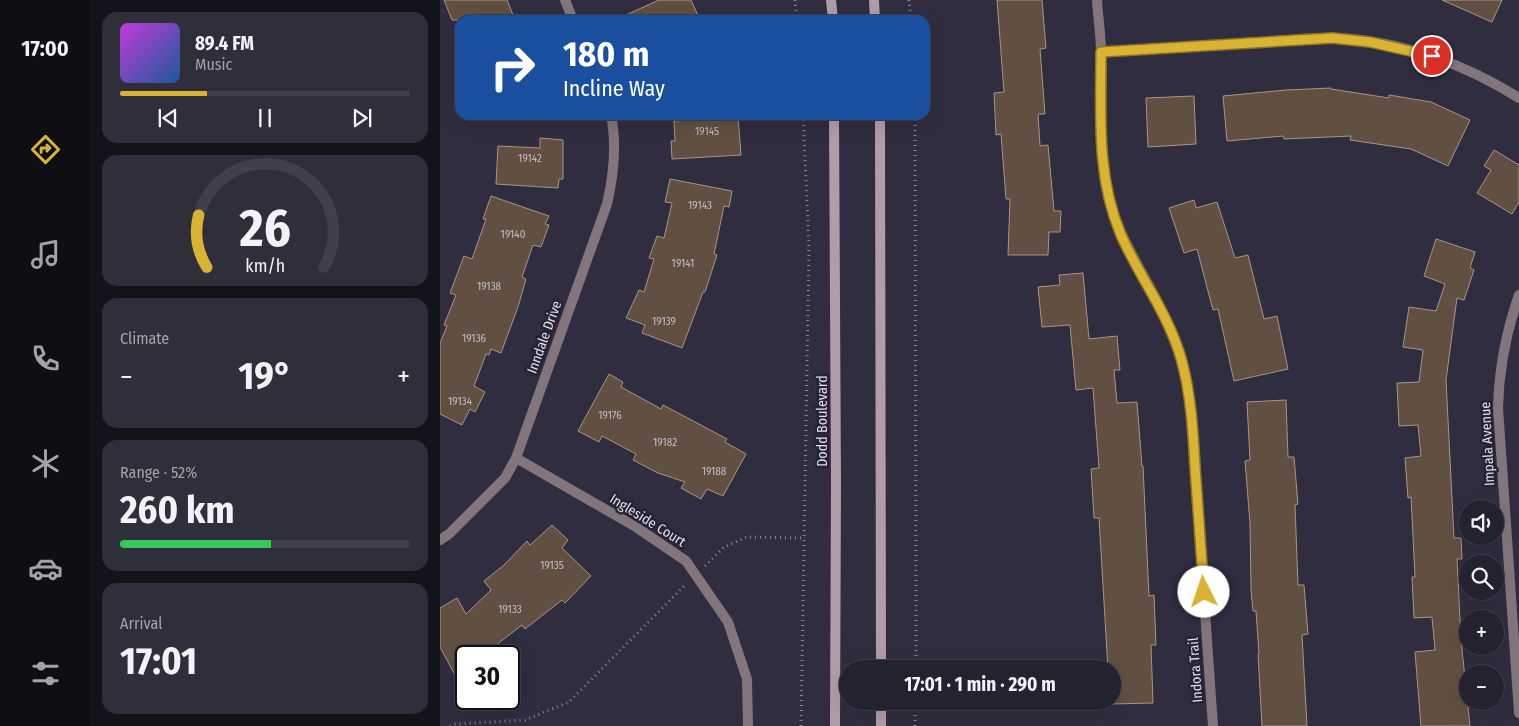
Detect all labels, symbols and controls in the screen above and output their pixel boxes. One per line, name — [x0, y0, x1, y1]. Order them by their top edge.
text: 89.4 FM — [195, 32, 254, 55]
text: 180 m — [563, 33, 649, 75]
text: 17:00 — [21, 35, 69, 62]
icon: right — [480, 35, 545, 100]
pin — [1411, 35, 1453, 77]
icon: arrive — [1418, 42, 1446, 70]
text: Music — [195, 55, 232, 74]
text: Incline Way — [563, 75, 665, 102]
icon: previous — [154, 104, 182, 132]
icon: pause — [251, 104, 279, 132]
icon: next — [348, 104, 376, 132]
house number: 19145 — [695, 125, 719, 138]
icon: directions — [28, 132, 63, 167]
house number: 19142 — [518, 152, 542, 165]
text: 26 — [238, 197, 291, 260]
house number: 19143 — [688, 199, 712, 212]
house number: 19140 — [501, 228, 526, 241]
icon: music — [28, 237, 63, 272]
text: km/h — [245, 255, 285, 277]
house number: 19141 — [672, 257, 694, 270]
house number: 19138 — [477, 280, 502, 293]
street label: Inndale Drive — [523, 298, 566, 376]
house number: 19139 — [652, 315, 676, 328]
text: Climate — [120, 329, 169, 348]
house number: 19136 — [462, 332, 487, 345]
icon: phone — [28, 341, 63, 376]
text: 19° — [238, 353, 292, 399]
text: − — [120, 360, 133, 393]
text: + — [397, 360, 410, 393]
street label: Dodd Boulevard — [814, 375, 831, 467]
house number: 19134 — [448, 395, 473, 408]
street label: Impala Avenue — [1477, 401, 1498, 487]
house number: 19176 — [598, 409, 622, 422]
house number: 19182 — [653, 436, 677, 449]
icon: climate — [28, 446, 63, 481]
text: Range · 52% — [120, 463, 197, 482]
house number: 19188 — [702, 465, 727, 478]
text: 260 km — [120, 487, 234, 533]
street label: Ingleside Court — [607, 490, 689, 551]
map controls — [1459, 500, 1504, 710]
button: sound — [1459, 500, 1504, 545]
icon: car — [28, 551, 63, 586]
button: search — [1459, 555, 1504, 600]
house number: 19135 — [540, 559, 564, 572]
position arrow — [1177, 565, 1229, 617]
house number: 19133 — [498, 603, 522, 616]
button: + — [1459, 610, 1504, 655]
text: Arrival — [120, 614, 162, 633]
street label: Indora Trail — [1185, 637, 1206, 703]
text: 17:01 — [120, 638, 197, 684]
speed limit sign: 30 — [455, 645, 520, 710]
icon: filters — [28, 656, 63, 691]
button: − — [1459, 665, 1504, 710]
text: 17:01 · 1 min · 290 m — [904, 673, 1056, 696]

